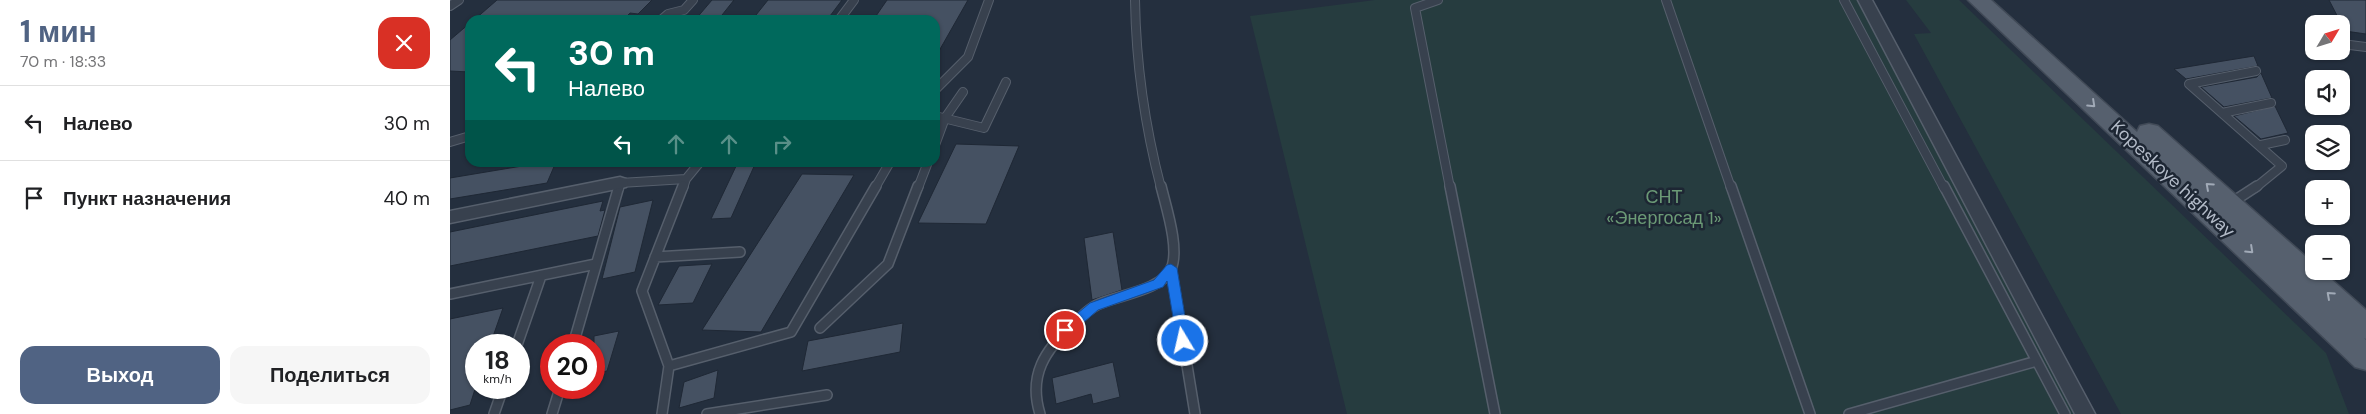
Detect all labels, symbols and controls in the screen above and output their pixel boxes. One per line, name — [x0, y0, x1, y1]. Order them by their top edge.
text: 1 мин — [20, 12, 97, 51]
north arrow — [2305, 15, 2350, 60]
map controls — [2305, 15, 2350, 280]
button: close — [378, 17, 430, 69]
text: 30 m — [568, 30, 655, 76]
icon: left — [485, 35, 550, 100]
text: 70 m · 18:33 — [20, 51, 106, 72]
button: sound — [2305, 70, 2350, 115]
text: Налево — [568, 74, 645, 103]
one-way arrow — [2087, 98, 2096, 107]
icon: left — [20, 109, 48, 137]
text: Налево — [63, 111, 133, 136]
text: 30 m — [384, 111, 430, 136]
street label: Kopeskoye highway — [2106, 115, 2240, 243]
button: layers — [2305, 125, 2350, 170]
icon: left — [609, 130, 637, 158]
icon: ahead — [662, 130, 690, 158]
icon: ahead — [715, 130, 743, 158]
icon: right — [768, 130, 796, 158]
button: + — [2305, 180, 2350, 225]
one-way arrow — [2205, 183, 2214, 192]
icon: arrive — [20, 184, 48, 212]
park label: СНТ «Энергосад 1» — [1606, 185, 1722, 230]
text: Пункт назначения — [63, 186, 231, 211]
text: 40 m — [383, 186, 430, 211]
button: − — [2305, 235, 2350, 280]
one-way arrow — [2244, 244, 2253, 253]
one-way arrow — [2326, 291, 2335, 300]
pin — [1044, 309, 1086, 351]
position arrow — [1156, 314, 1208, 366]
icon: arrive — [1051, 316, 1079, 344]
speed limit sign: 20 — [540, 334, 605, 399]
text: 18 — [485, 344, 510, 377]
button: Выход — [20, 346, 220, 404]
button: Поделиться — [230, 346, 430, 404]
text: km/h — [483, 371, 512, 387]

